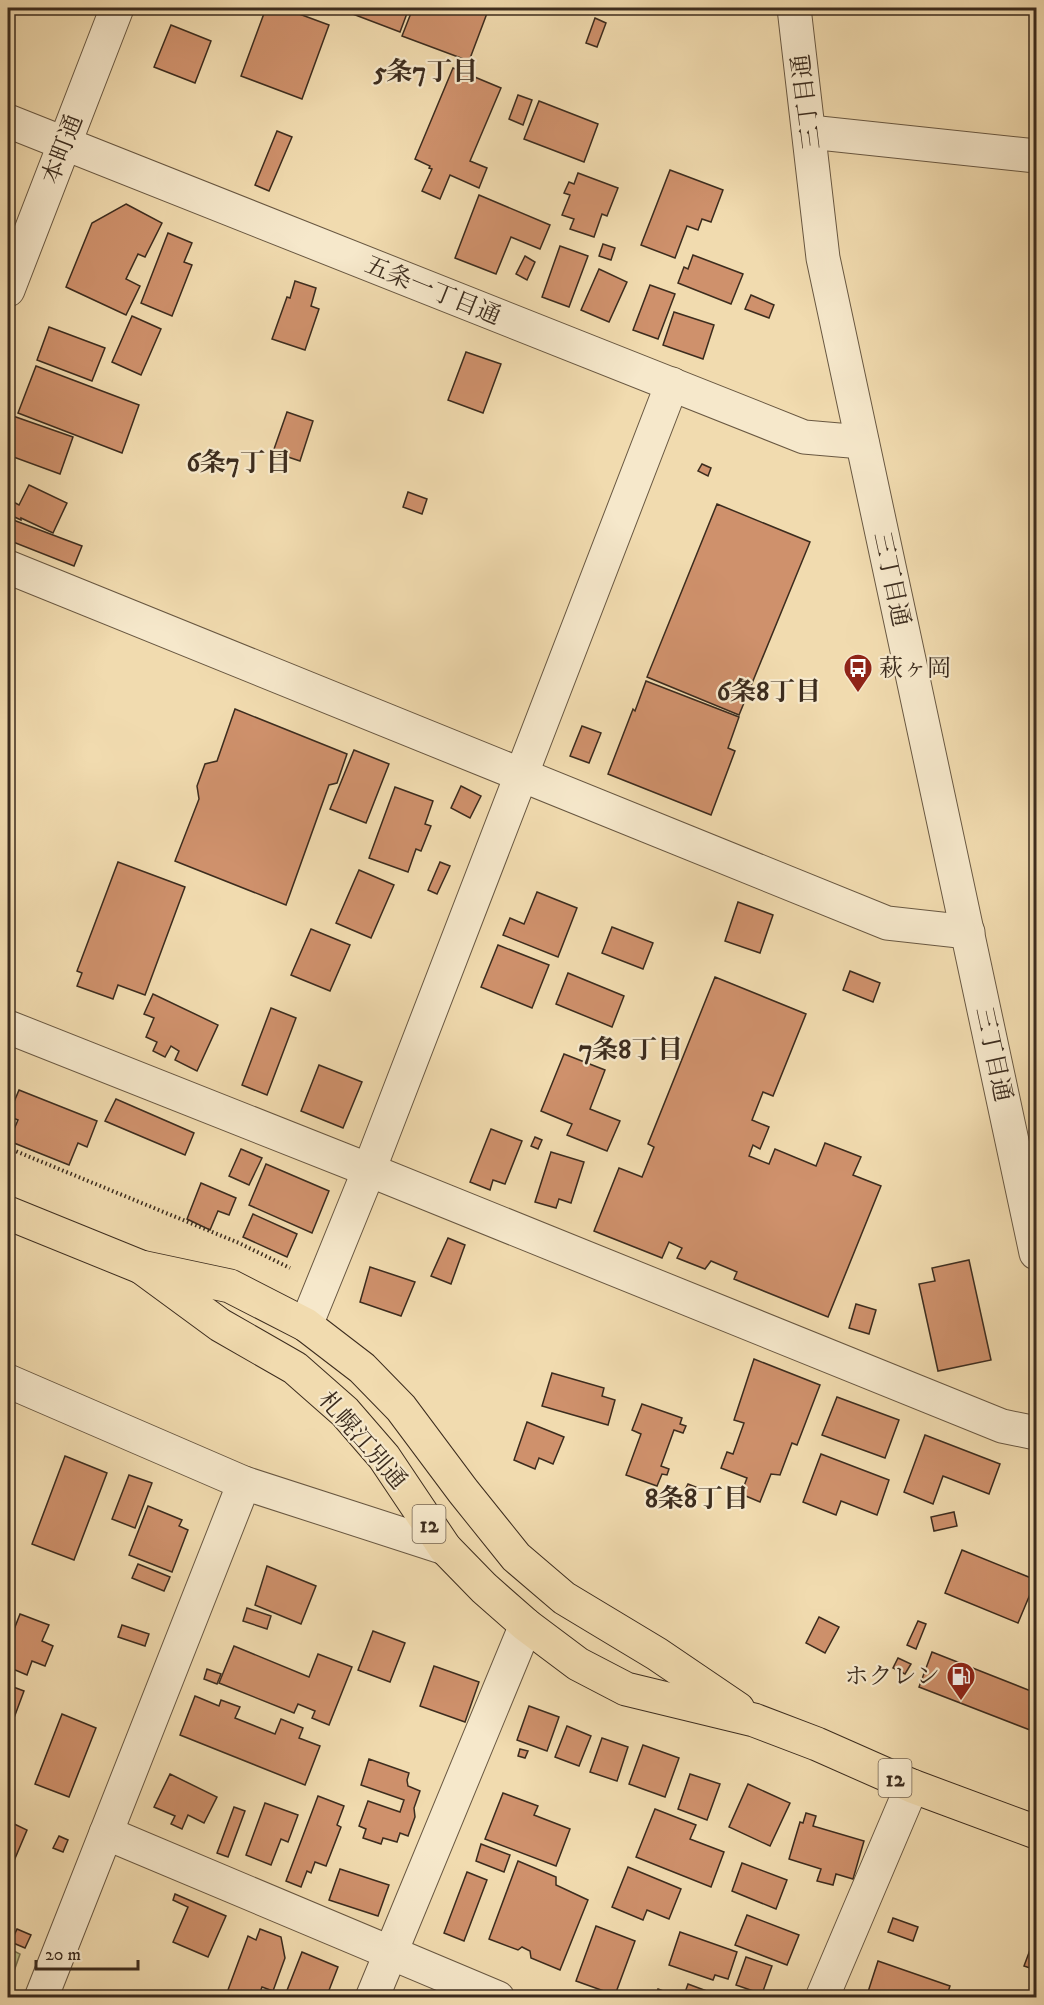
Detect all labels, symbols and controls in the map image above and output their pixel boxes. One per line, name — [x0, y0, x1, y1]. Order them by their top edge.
street label: 三丁目通 — [786, 52, 828, 151]
district label: 5条7丁目 — [373, 56, 478, 89]
street label: 本町通 — [36, 110, 90, 188]
street label: 五条一丁目通 — [360, 250, 505, 332]
district label: 6条7丁目 — [186, 447, 292, 480]
street label: 三丁目通 — [866, 529, 916, 629]
bus stop icon: 萩ヶ岡 — [842, 652, 874, 694]
place label: 萩ヶ岡 — [879, 654, 951, 684]
district label: 6条8丁目 — [717, 676, 821, 709]
street label: 三丁目通 — [968, 1004, 1018, 1104]
district label: 7条8丁目 — [579, 1034, 683, 1067]
street label: 札幌江別通 — [312, 1386, 413, 1496]
district label: 8条8丁目 — [645, 1483, 749, 1516]
road number: 12 — [412, 1505, 446, 1543]
fuel station icon: ホクレン — [945, 1660, 977, 1702]
place label: ホクレン — [845, 1662, 940, 1692]
road number: 12 — [878, 1759, 912, 1797]
scale bar — [36, 1933, 138, 1971]
text: 20 m — [45, 1944, 81, 1966]

